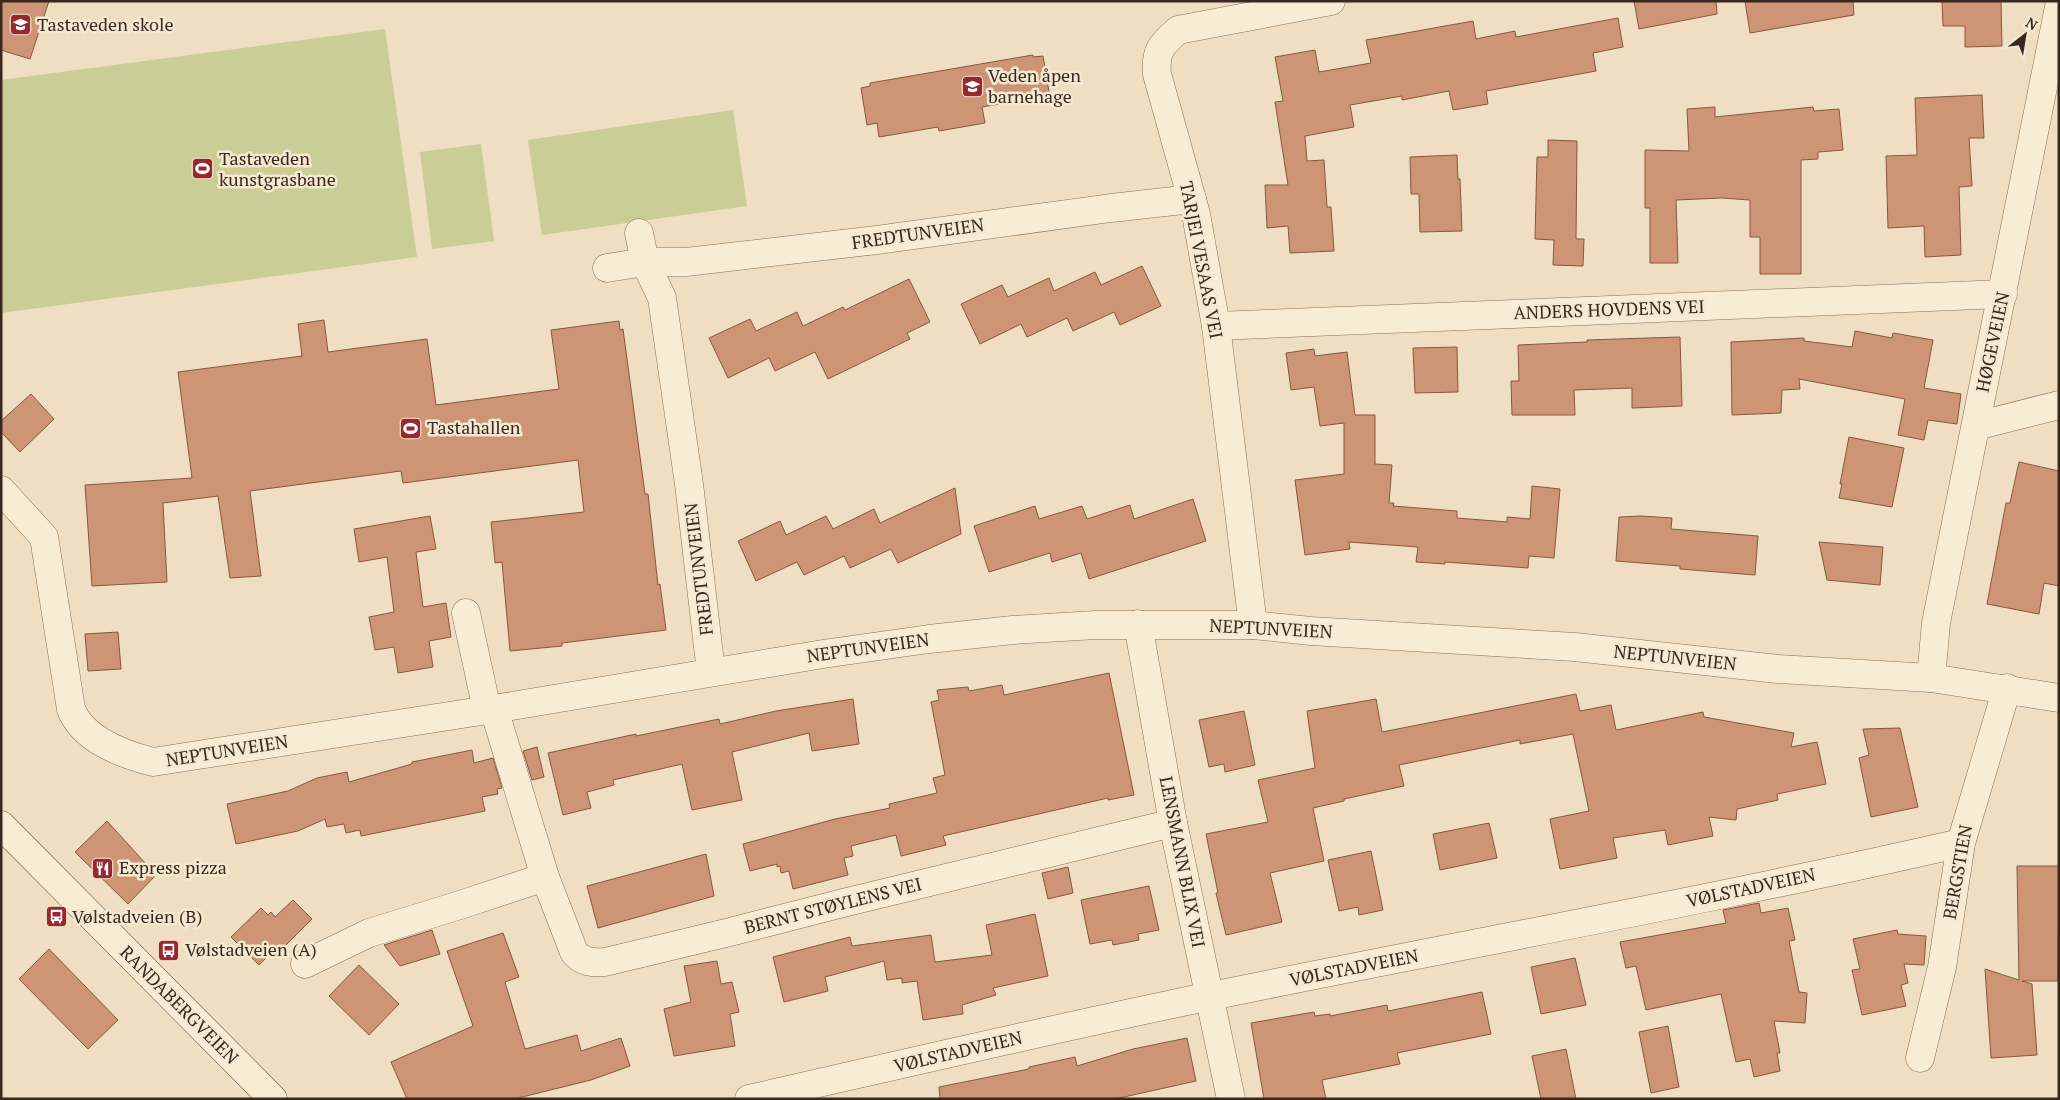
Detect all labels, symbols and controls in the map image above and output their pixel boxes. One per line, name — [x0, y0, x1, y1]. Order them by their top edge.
north arrow — [2000, 10, 2050, 60]
place label: Tastaveden skole — [37, 12, 174, 36]
school or university icon: Tastaveden skole — [9, 13, 33, 37]
text: N — [2023, 13, 2042, 35]
place label: Veden åpen barnehage — [988, 63, 1081, 108]
school or university icon: Veden åpen barnehage — [960, 74, 984, 98]
place label: Tastaveden kunstgrasbane — [219, 146, 336, 191]
sports icon: Tastaveden kunstgrasbane — [191, 157, 215, 181]
street label: TARJEI VESAAS VEI — [1175, 179, 1229, 341]
street label: FREDTUNVEIEN — [850, 212, 986, 254]
street label: HØGEVEIEN — [1970, 289, 2014, 394]
street label: ANDERS HOVDENS VEI — [1513, 294, 1705, 324]
place label: Tastahallen — [427, 415, 521, 439]
sports icon: Tastahallen — [399, 416, 423, 440]
street label: FREDTUNVEIEN — [678, 502, 718, 637]
street label: NEPTUNVEIEN — [1209, 613, 1333, 643]
street label: NEPTUNVEIEN — [805, 627, 931, 667]
street label: NEPTUNVEIEN — [1612, 639, 1738, 675]
street label: NEPTUNVEIEN — [164, 728, 290, 772]
street label: LENSMANN BLIX VEI — [1155, 774, 1211, 950]
street label: BERGSTIEN — [1937, 823, 1977, 921]
place label: Express pizza — [119, 855, 227, 879]
restaurant icon: Express pizza — [91, 856, 115, 880]
street label: VØLSTADVEIEN — [1684, 862, 1817, 912]
street label: BERNT STØYLENS VEI — [741, 871, 924, 939]
place label: Vølstadveien (B) — [72, 904, 202, 928]
bus stop icon: Vølstadveien (B) — [44, 905, 68, 929]
place label: Vølstadveien (A) — [185, 937, 317, 961]
bus stop icon: Vølstadveien (A) — [157, 938, 181, 962]
street label: RANDABERGVEIEN — [115, 940, 244, 1069]
street label: VØLSTADVEIEN — [1287, 943, 1420, 991]
street label: VØLSTADVEIEN — [891, 1025, 1024, 1077]

